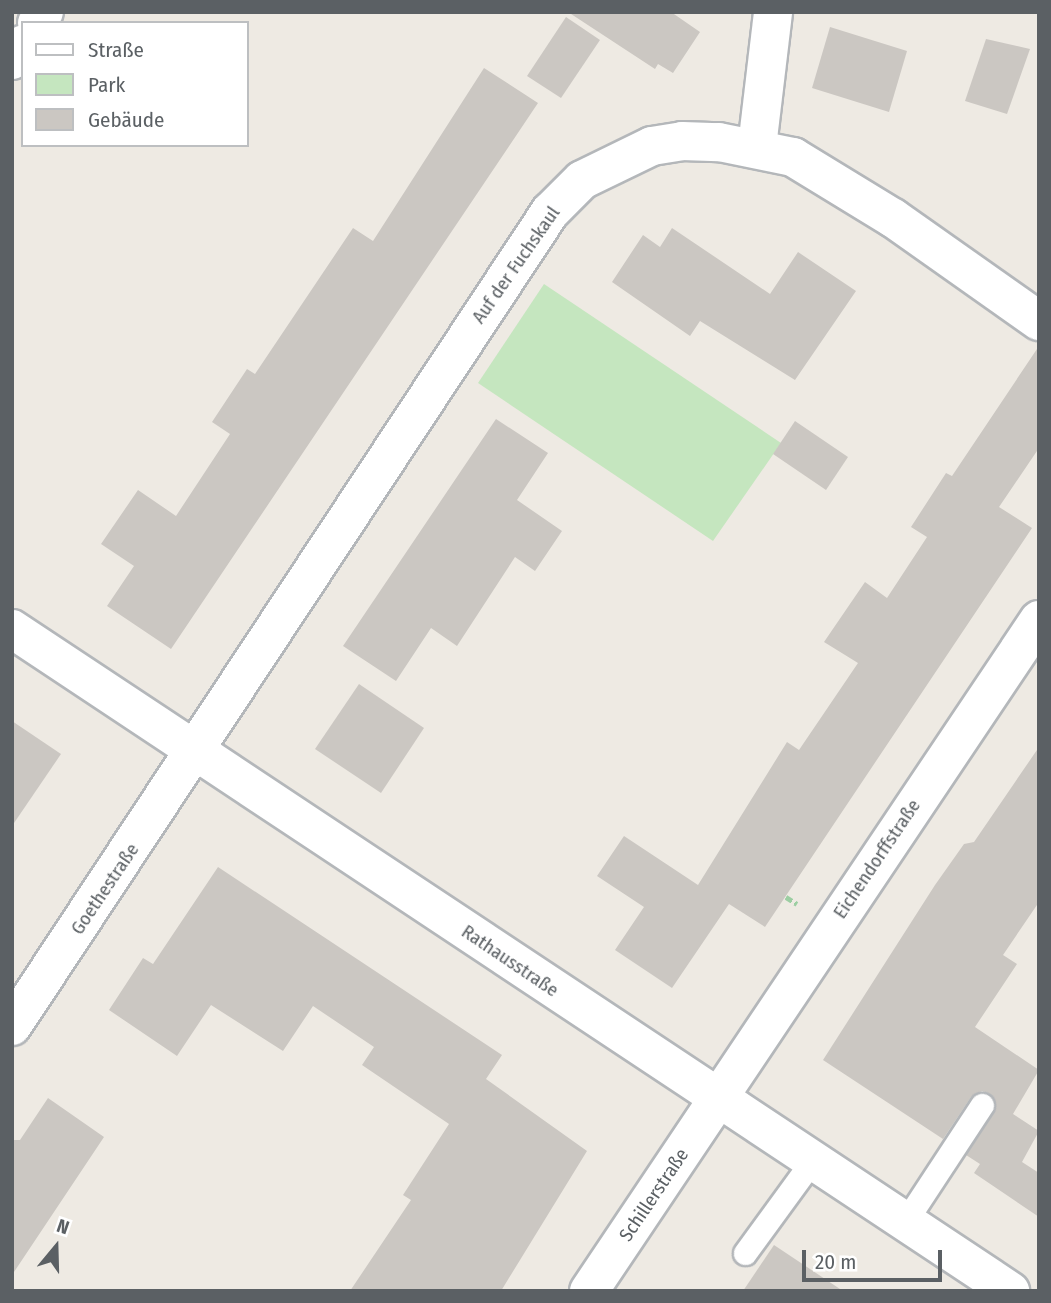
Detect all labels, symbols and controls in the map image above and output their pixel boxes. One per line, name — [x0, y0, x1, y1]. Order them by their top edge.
legend — [21, 21, 248, 147]
text: Straße — [88, 37, 144, 63]
text: Park — [88, 72, 125, 98]
text: Gebäude — [88, 107, 164, 133]
street label: Auf der Fuchskaul — [467, 202, 565, 328]
street label: Eichendorffstraße — [829, 795, 925, 923]
street label: Goethestraße — [66, 839, 144, 939]
street label: Rathausstraße — [457, 920, 563, 1002]
street label: Schillerstraße — [615, 1144, 693, 1246]
north arrow — [21, 1212, 91, 1282]
text: N — [54, 1214, 72, 1239]
scale bar — [806, 1236, 946, 1280]
text: 20 m — [815, 1249, 856, 1275]

